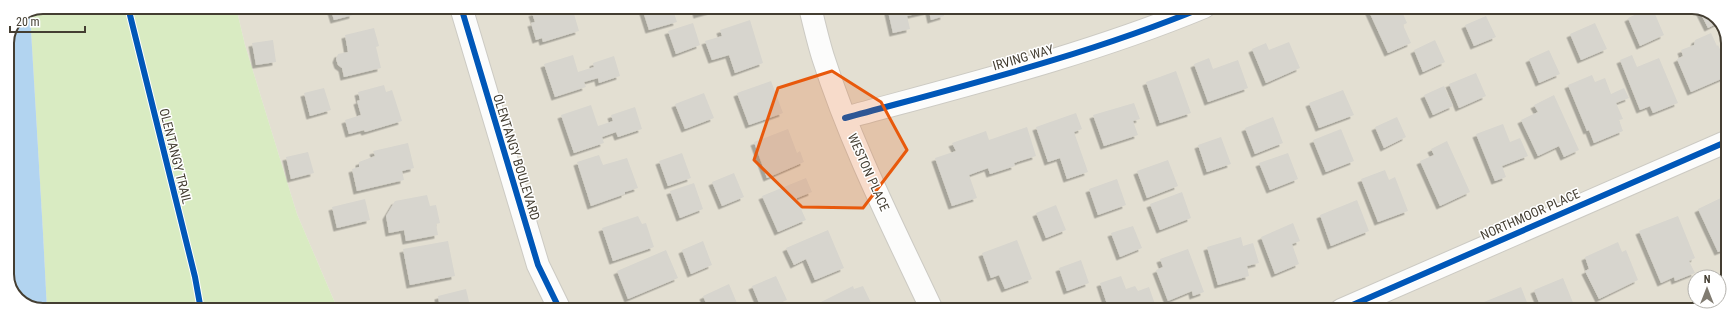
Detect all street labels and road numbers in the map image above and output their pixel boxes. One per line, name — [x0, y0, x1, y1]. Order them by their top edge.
street label: IRVING WAY — [991, 42, 1055, 73]
street label: OLENTANGY BOULEVARD — [490, 92, 543, 222]
street label: OLENTANGY TRAIL — [156, 107, 195, 205]
street label: WESTON PLACE — [845, 131, 892, 213]
street label: NORTHMOOR PLACE — [1478, 186, 1582, 243]

